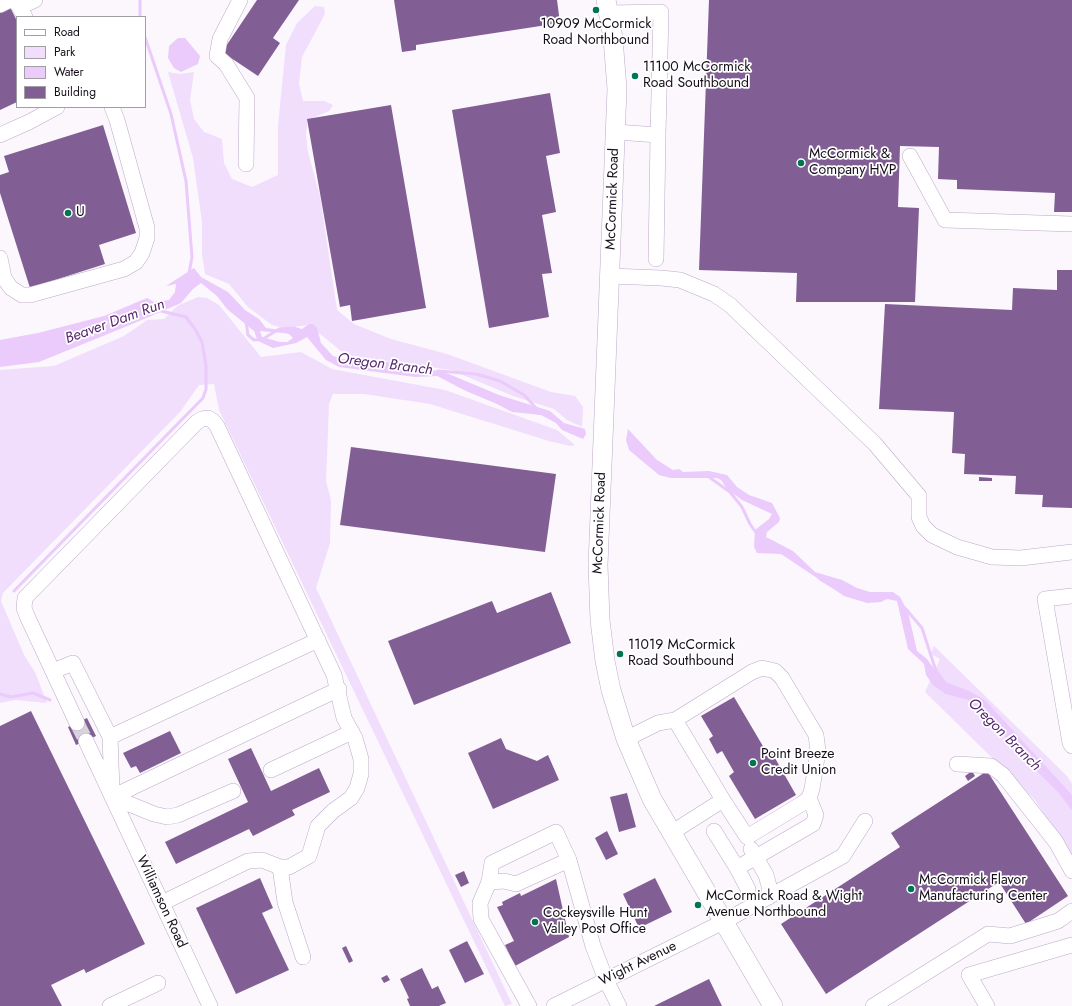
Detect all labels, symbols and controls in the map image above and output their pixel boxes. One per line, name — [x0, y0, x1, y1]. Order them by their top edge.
marker: 10909 McCormick Road Northbound — [591, 5, 601, 15]
legend — [16, 16, 146, 108]
place label: 10909 McCormick Road Northbound — [541, 17, 651, 50]
text: Road — [54, 23, 80, 41]
text: Park — [54, 43, 75, 61]
place label: 11100 McCormick Road Southbound — [643, 60, 750, 92]
text: Water — [54, 63, 84, 81]
marker: 11100 McCormick Road Southbound — [630, 71, 640, 81]
text: Building — [54, 83, 96, 101]
place label: McCormick & Company HVP — [809, 147, 896, 180]
street label: McCormick Road — [603, 148, 623, 250]
marker: McCormick & Company HVP — [796, 158, 806, 168]
place label: U — [76, 205, 85, 221]
marker: U — [63, 208, 73, 218]
water label: Beaver Dam Run — [63, 296, 167, 348]
water label: Oregon Branch — [336, 350, 434, 380]
street label: McCormick Road — [590, 472, 610, 574]
place label: 11019 McCormick Road Southbound — [628, 638, 735, 670]
marker: 11019 McCormick Road Southbound — [615, 649, 625, 659]
water label: Oregon Branch — [964, 695, 1044, 775]
place label: Point Breeze Credit Union — [761, 747, 836, 780]
marker: Point Breeze Credit Union — [748, 758, 758, 768]
street label: Williamson Road — [132, 853, 190, 951]
place label: McCormick Flavor Manufacturing Center — [919, 873, 1047, 906]
marker: McCormick Flavor Manufacturing Center — [906, 884, 916, 894]
place label: McCormick Road & Wight Avenue Northbound — [706, 889, 862, 922]
marker: McCormick Road & Wight Avenue Northbound — [693, 900, 703, 910]
place label: Cockeysville Hunt Valley Post Office — [543, 906, 647, 938]
marker: Cockeysville Hunt Valley Post Office — [530, 917, 540, 927]
street label: Wight Avenue — [597, 938, 679, 990]

